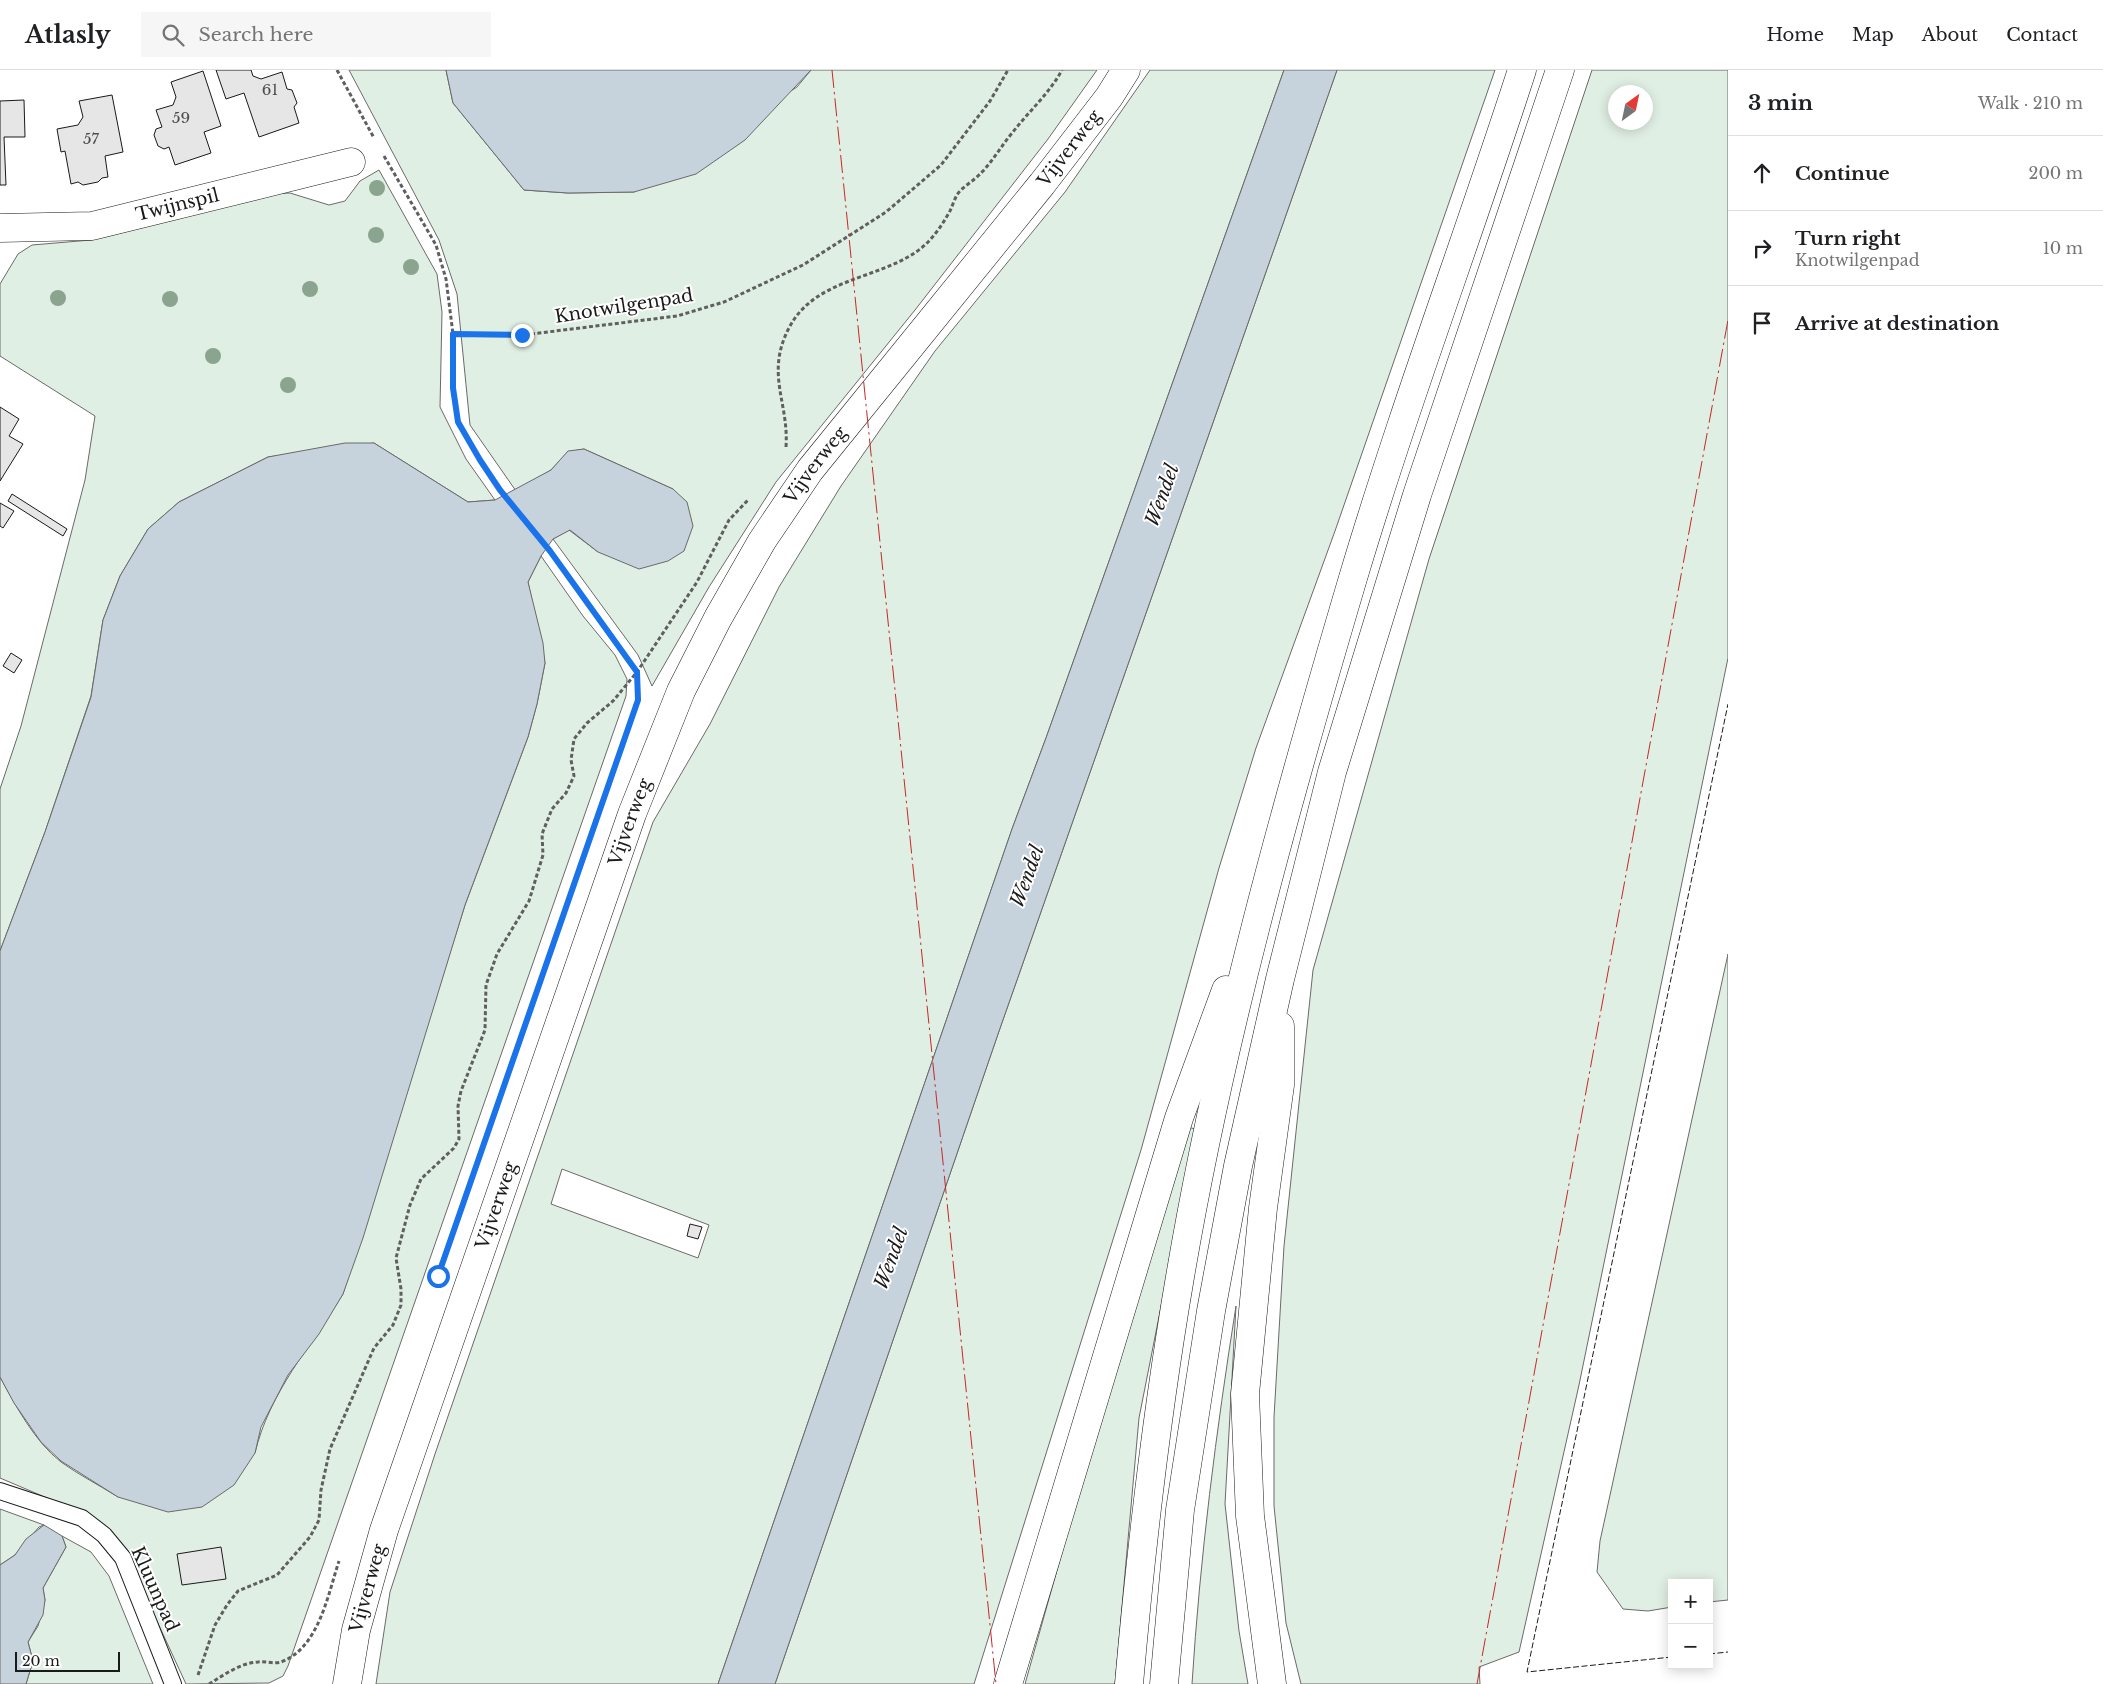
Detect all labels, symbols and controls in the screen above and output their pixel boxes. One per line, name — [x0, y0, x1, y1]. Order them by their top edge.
search box — [141, 12, 491, 57]
text: Atlasly — [25, 20, 111, 49]
icon: search — [159, 21, 187, 49]
text: Search here — [199, 23, 314, 46]
text: Home — [1766, 24, 1824, 46]
text: Map — [1852, 24, 1894, 46]
text: About — [1922, 24, 1978, 46]
text: Contact — [2006, 24, 2078, 46]
house number: 61 — [262, 80, 278, 99]
north arrow — [1608, 85, 1653, 130]
text: 3 min — [1748, 90, 1813, 116]
text: Walk · 210 m — [1978, 93, 2083, 113]
street label: Vijverweg — [1032, 106, 1106, 192]
house number: 59 — [172, 108, 190, 127]
house number: 57 — [83, 129, 99, 148]
icon: ahead — [1748, 159, 1776, 187]
text: Continue — [1795, 162, 1890, 185]
text: 200 m — [2029, 163, 2083, 183]
street label: Twijnspil — [134, 184, 221, 226]
text: Turn right — [1795, 227, 1901, 250]
icon: right — [1748, 234, 1776, 262]
text: 10 m — [2043, 238, 2083, 258]
text: Knotwilgenpad — [1795, 250, 1920, 270]
street label: Knotwilgenpad — [553, 284, 695, 328]
icon: arrive — [1748, 309, 1776, 337]
text: Arrive at destination — [1795, 312, 1999, 335]
route end — [511, 324, 534, 347]
street label: Vijverweg — [779, 422, 852, 509]
water label: Wendel — [1140, 461, 1184, 529]
street label: Vijverweg — [604, 775, 656, 870]
water label: Wendel — [1005, 842, 1049, 910]
street label: Vijverweg — [471, 1159, 522, 1253]
water label: Wendel — [869, 1224, 913, 1292]
route start — [427, 1265, 450, 1288]
street label: Vijverweg — [344, 1541, 391, 1636]
street label: Kluunpad — [126, 1543, 184, 1635]
map controls — [1668, 1579, 1713, 1669]
button: + — [1668, 1579, 1713, 1624]
button: − — [1668, 1624, 1713, 1669]
scale bar — [15, 1649, 120, 1672]
text: 20 m — [22, 1652, 60, 1670]

